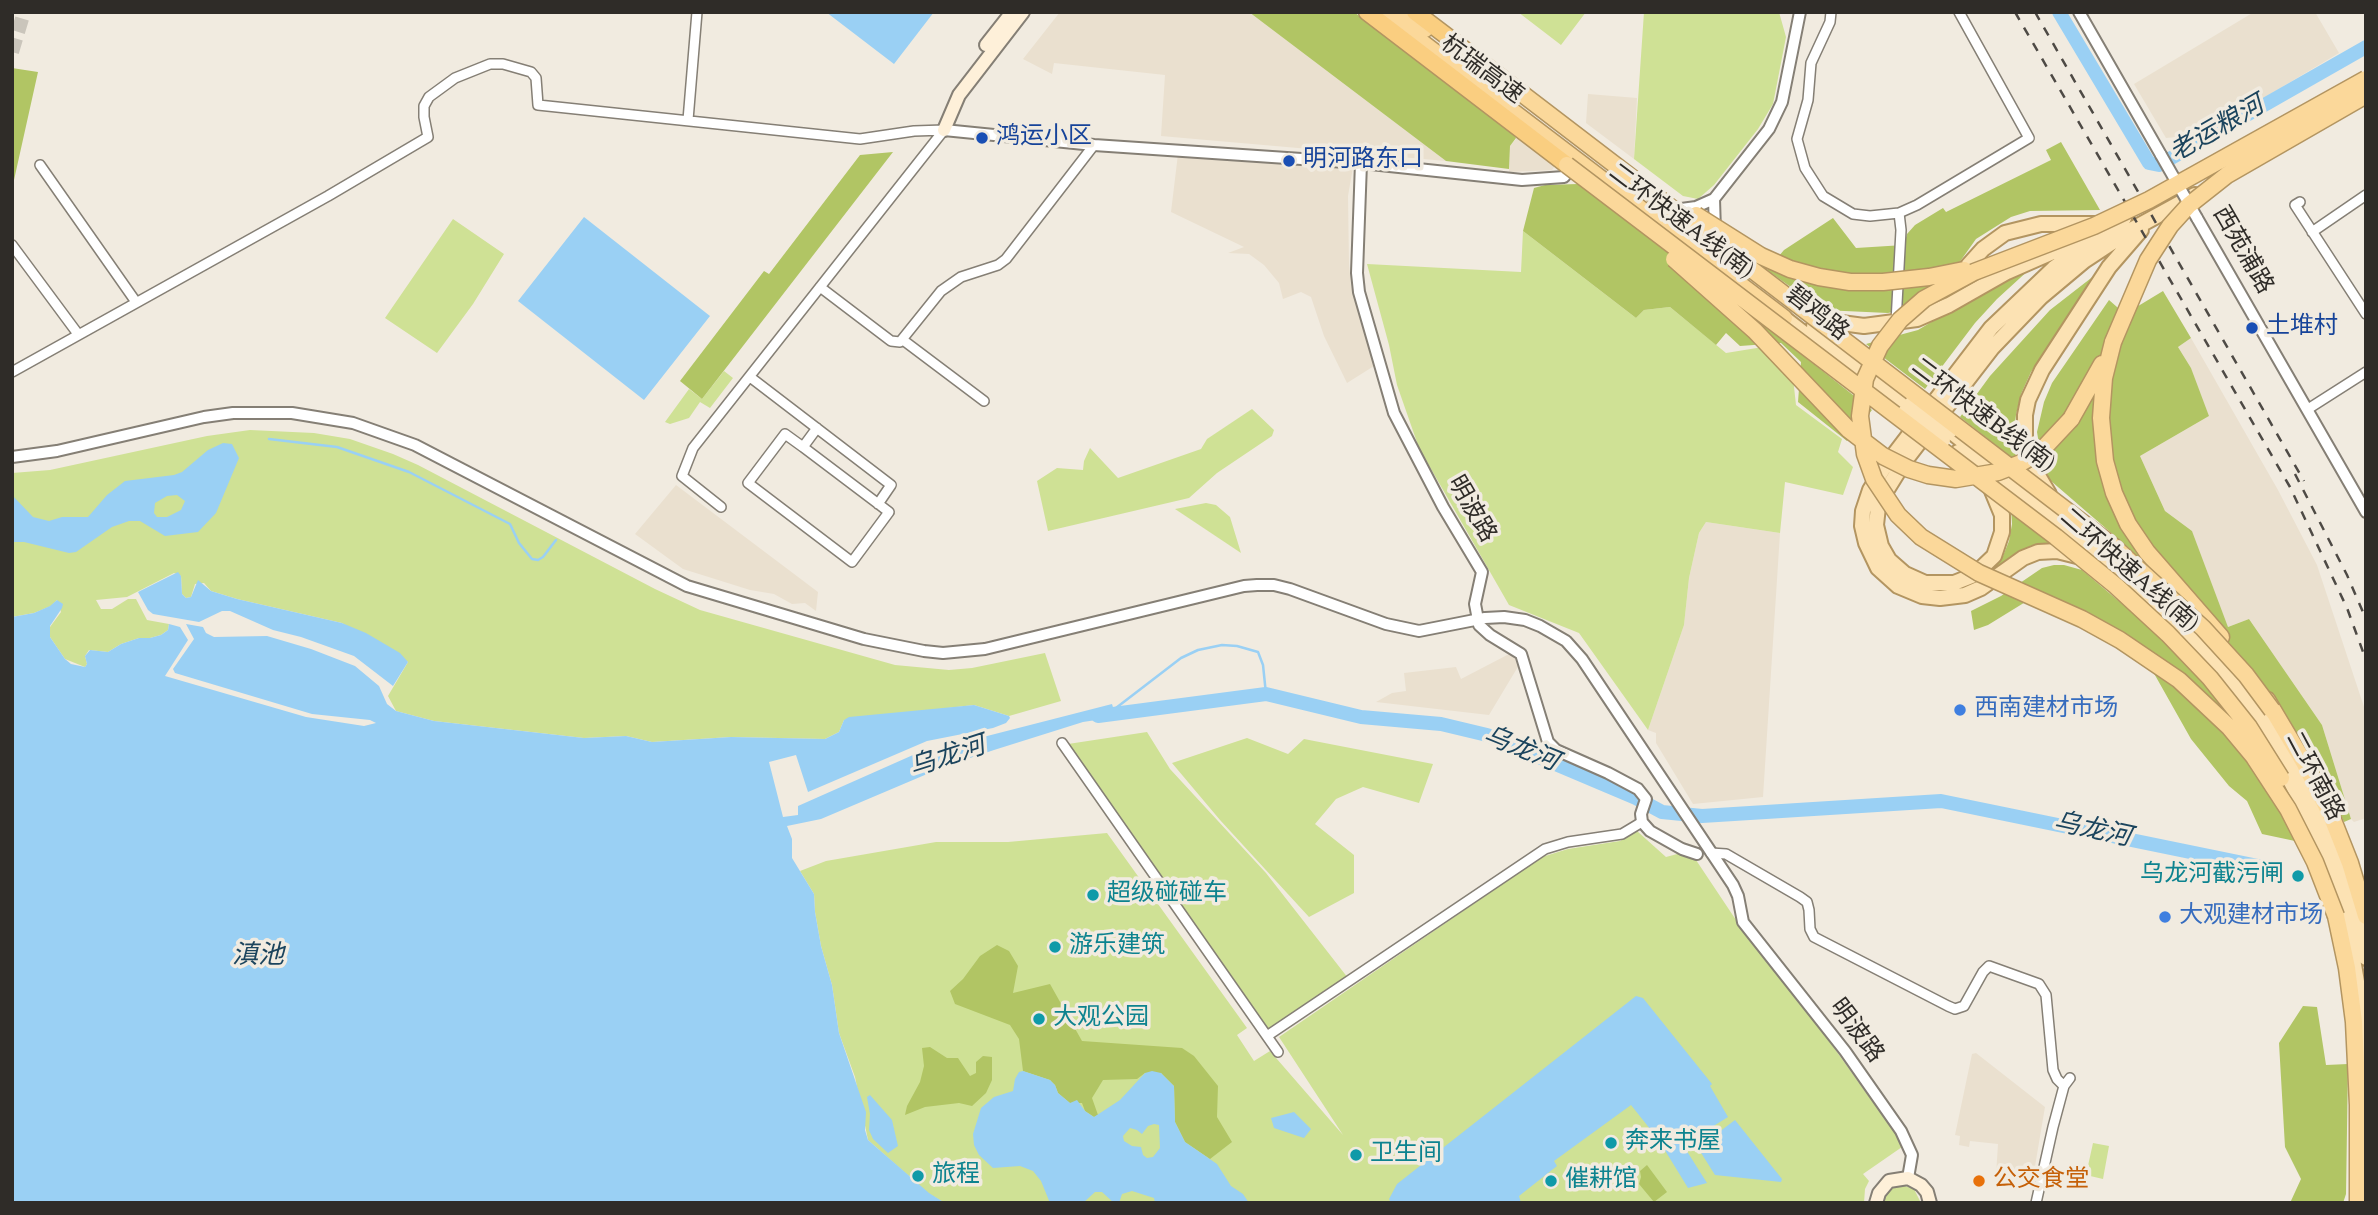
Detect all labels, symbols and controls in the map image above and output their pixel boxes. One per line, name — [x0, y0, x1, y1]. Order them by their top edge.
street label: 杭瑞高速 — [1434, 31, 1528, 111]
water label: 老运粮河 — [2165, 91, 2271, 171]
place label: 鸿运小区 — [996, 124, 1092, 152]
marker: 鸿运小区 — [974, 130, 990, 146]
place label: 明河路东口 — [1303, 147, 1423, 175]
marker: 明河路东口 — [1281, 153, 1297, 169]
street label: 二环快速A线(南) — [1602, 159, 1758, 287]
street label: 西苑浦路 — [2205, 202, 2277, 300]
street label: 碧鸡路 — [1779, 281, 1853, 349]
place label: 土堆村 — [2266, 314, 2338, 342]
marker: 土堆村 — [2244, 320, 2260, 336]
street label: 二环快速B线(南) — [1905, 354, 2059, 480]
street label: 明波路 — [1440, 472, 1500, 548]
street label: 二环快速A线(南) — [2053, 504, 2203, 640]
place label: 西南建材市场 — [1974, 696, 2118, 724]
marker: 西南建材市场 — [1952, 702, 1968, 718]
water label: 乌龙河 — [1478, 722, 1562, 780]
street label: 二环南路 — [2278, 728, 2348, 826]
water label: 乌龙河 — [906, 732, 990, 786]
water label: 乌龙河 — [2051, 809, 2133, 855]
place label: 乌龙河截污闸 — [2140, 862, 2284, 890]
marker: 乌龙河截污闸 — [2290, 868, 2306, 884]
place label: 超级碰碰车 — [1107, 881, 1227, 909]
marker: 超级碰碰车 — [1085, 887, 1101, 903]
place label: 大观建材市场 — [2179, 903, 2323, 931]
marker: 大观建材市场 — [2157, 909, 2173, 925]
place label: 游乐建筑 — [1069, 933, 1165, 961]
marker: 游乐建筑 — [1047, 939, 1063, 955]
water label: 滇池 — [232, 942, 284, 974]
street label: 明波路 — [1822, 995, 1888, 1069]
place label: 大观公园 — [1053, 1005, 1149, 1033]
marker: 大观公园 — [1031, 1011, 1047, 1027]
place label: 奔来书屋 — [1625, 1129, 1721, 1157]
marker: 奔来书屋 — [1603, 1135, 1619, 1151]
place label: 卫生间 — [1370, 1141, 1442, 1169]
marker: 卫生间 — [1348, 1147, 1364, 1163]
place label: 旅程 — [932, 1162, 980, 1190]
place label: 催耕馆 — [1565, 1167, 1637, 1195]
place label: 公交食堂 — [1993, 1167, 2089, 1195]
marker: 旅程 — [910, 1168, 926, 1184]
marker: 催耕馆 — [1543, 1173, 1559, 1189]
marker: 公交食堂 — [1971, 1173, 1987, 1189]

